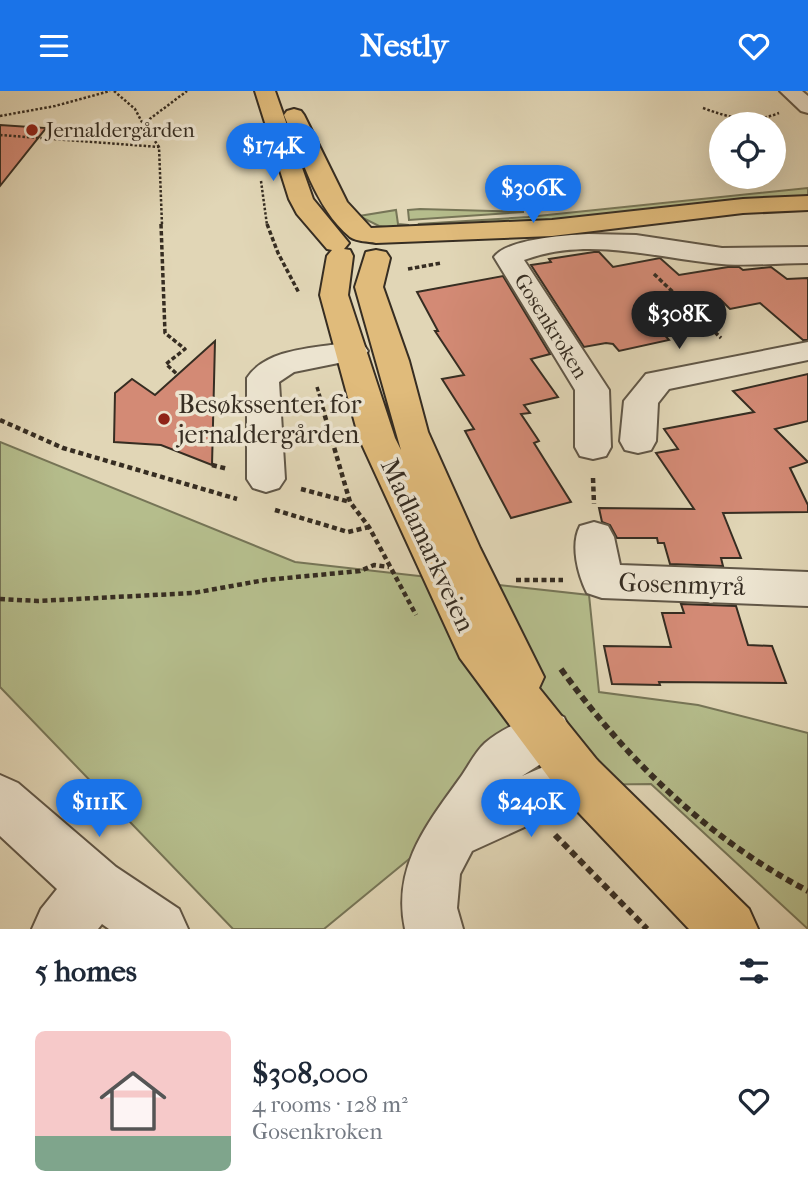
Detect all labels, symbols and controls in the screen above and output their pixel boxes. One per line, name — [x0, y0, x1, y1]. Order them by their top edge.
icon: menu — [35, 27, 73, 65]
text: Nestly — [360, 27, 448, 64]
icon: heart — [735, 27, 773, 65]
map controls — [709, 112, 786, 189]
button: locate — [709, 112, 786, 189]
place label: Jernaldergården — [44, 118, 195, 142]
marker: Jernaldergården — [24, 122, 40, 138]
pin: $174K — [224, 123, 322, 183]
text: $174K — [242, 132, 304, 159]
pin: $306K — [484, 165, 582, 225]
text: $306K — [501, 174, 565, 201]
street label: Gosenkroken — [509, 269, 593, 383]
pin: $308K — [630, 292, 728, 351]
text: $308K — [647, 300, 711, 327]
place label: Besøkssenter for jernaldergården — [175, 389, 362, 450]
marker: Besøkssenter for jernaldergården — [156, 411, 172, 427]
street label: Madlamarkveien — [374, 454, 481, 637]
street label: Gosenmyrå — [618, 567, 747, 602]
pin: $111K — [50, 779, 148, 839]
pin: $240K — [482, 779, 580, 839]
text: $111K — [72, 788, 126, 815]
text: $240K — [497, 788, 565, 815]
icon: filters — [735, 952, 773, 990]
text: 5 homes — [35, 954, 137, 989]
text: $308,000 — [252, 1056, 368, 1091]
icon: home — [91, 1059, 175, 1143]
icon: heart — [735, 1082, 773, 1120]
text: 4 rooms · 128 m² — [252, 1091, 408, 1118]
text: Gosenkroken — [252, 1118, 383, 1145]

